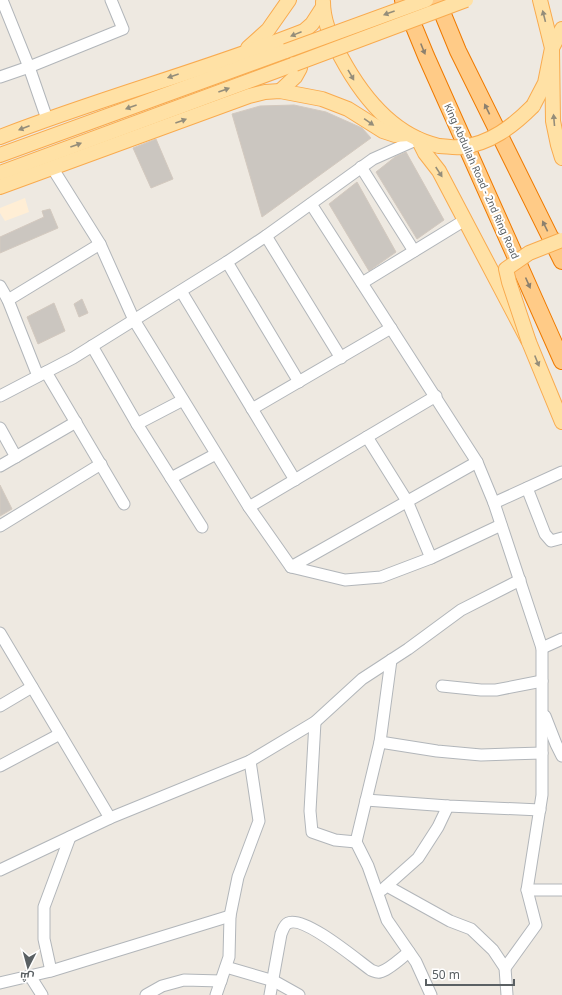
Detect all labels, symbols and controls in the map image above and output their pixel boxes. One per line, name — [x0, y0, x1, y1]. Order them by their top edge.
one-way arrow — [541, 10, 547, 22]
one-way arrow — [382, 11, 394, 17]
one-way arrow — [291, 31, 302, 37]
one-way arrow — [420, 43, 427, 55]
one-way arrow — [348, 69, 355, 81]
one-way arrow — [167, 74, 179, 80]
one-way arrow — [218, 86, 230, 92]
street label: King Abdullah Road - 2nd Ring Road — [441, 101, 523, 261]
one-way arrow — [484, 104, 490, 115]
one-way arrow — [125, 105, 137, 111]
one-way arrow — [550, 114, 557, 126]
one-way arrow — [176, 117, 188, 123]
one-way arrow — [363, 118, 374, 126]
one-way arrow — [17, 125, 29, 131]
one-way arrow — [70, 141, 82, 147]
one-way arrow — [435, 166, 443, 177]
one-way arrow — [542, 220, 548, 232]
one-way arrow — [525, 277, 531, 288]
one-way arrow — [535, 356, 541, 368]
north arrow — [8, 947, 48, 987]
scale bar — [426, 961, 514, 987]
text: 50 m — [432, 966, 460, 983]
text: ش — [19, 969, 35, 986]

